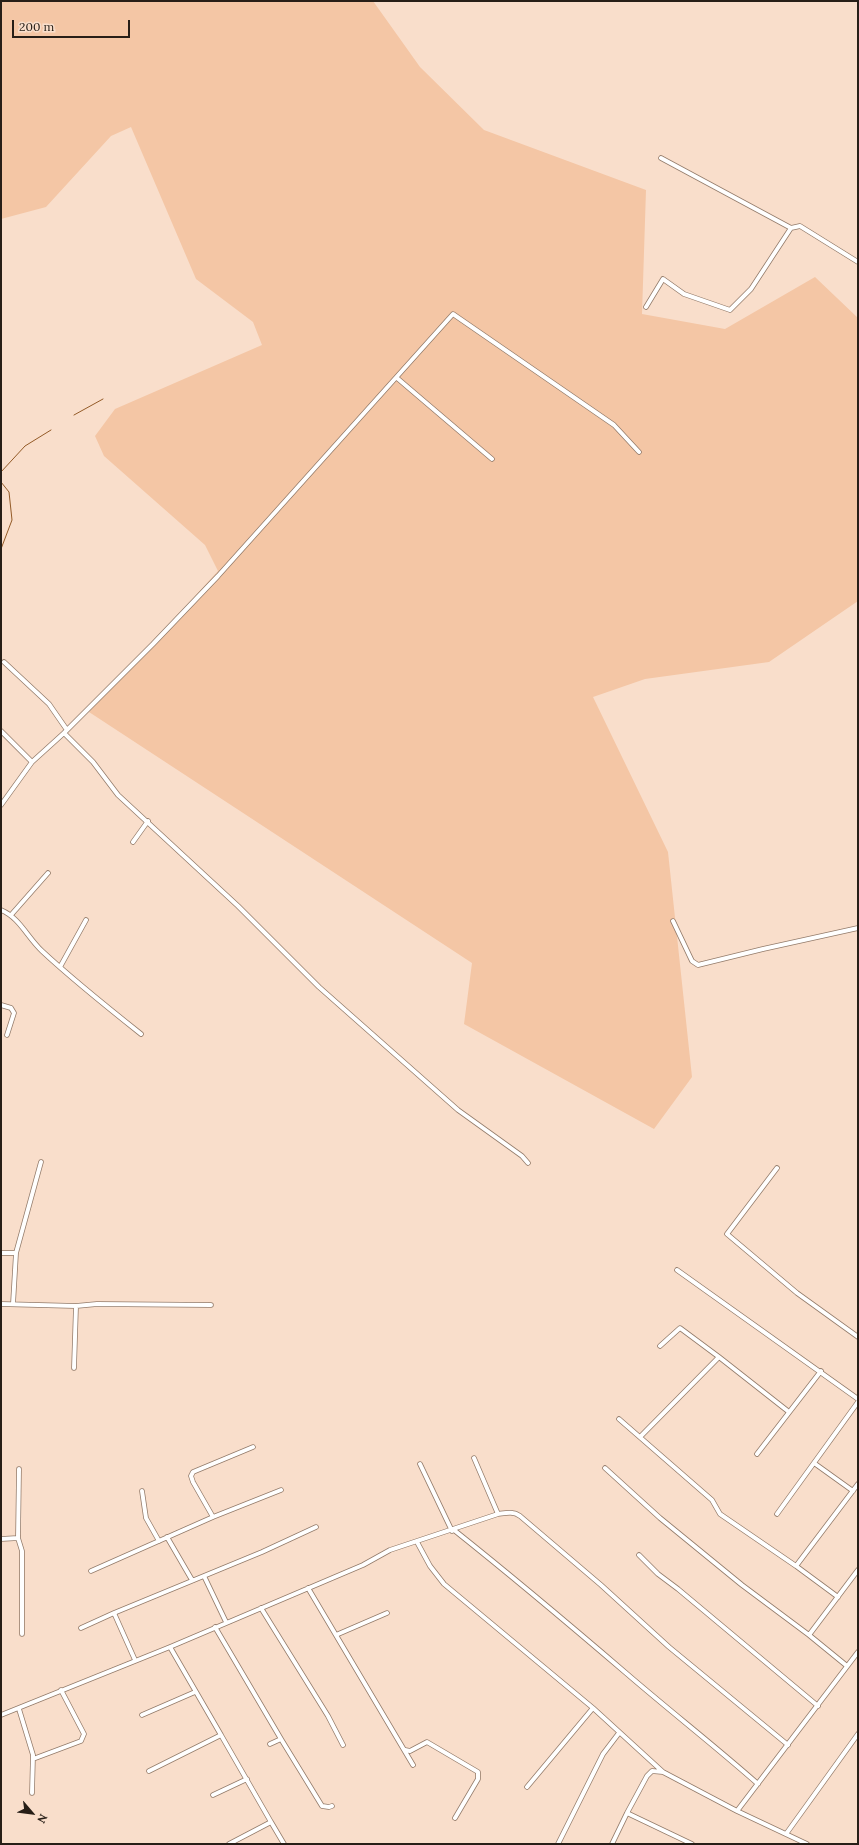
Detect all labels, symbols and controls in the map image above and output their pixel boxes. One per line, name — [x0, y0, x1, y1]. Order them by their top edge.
scale bar — [14, 12, 132, 38]
text: 200 m — [19, 19, 54, 34]
north arrow — [12, 1793, 52, 1833]
text: N — [34, 1812, 51, 1826]

